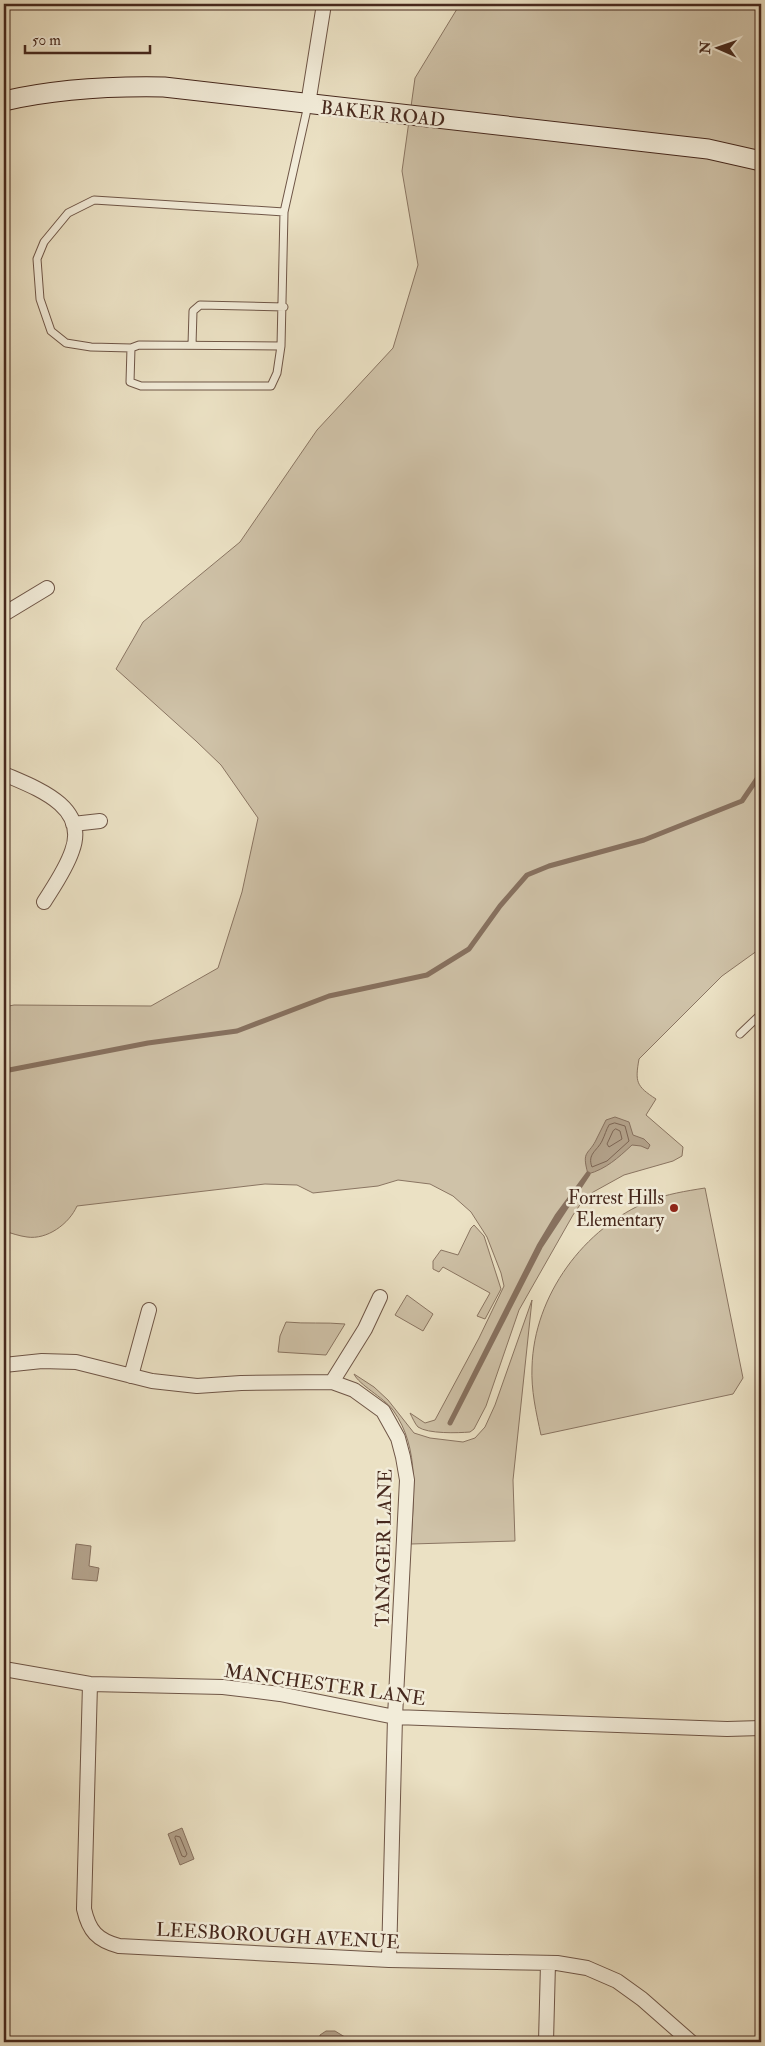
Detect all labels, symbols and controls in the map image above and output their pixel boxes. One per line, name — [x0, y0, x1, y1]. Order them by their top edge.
scale bar — [25, 22, 150, 54]
north arrow — [692, 22, 742, 72]
text: 50 m — [32, 31, 61, 50]
text: N — [697, 41, 714, 55]
street label: BAKER ROAD — [319, 96, 446, 132]
place label: Forrest Hills Elementary — [568, 1186, 665, 1232]
marker: Forrest Hills Elementary — [668, 1202, 680, 1214]
street label: TANAGER LANE — [371, 1468, 397, 1627]
street label: MANCHESTER LANE — [223, 1659, 427, 1711]
street label: LEESBOROUGH AVENUE — [156, 1918, 401, 1954]

